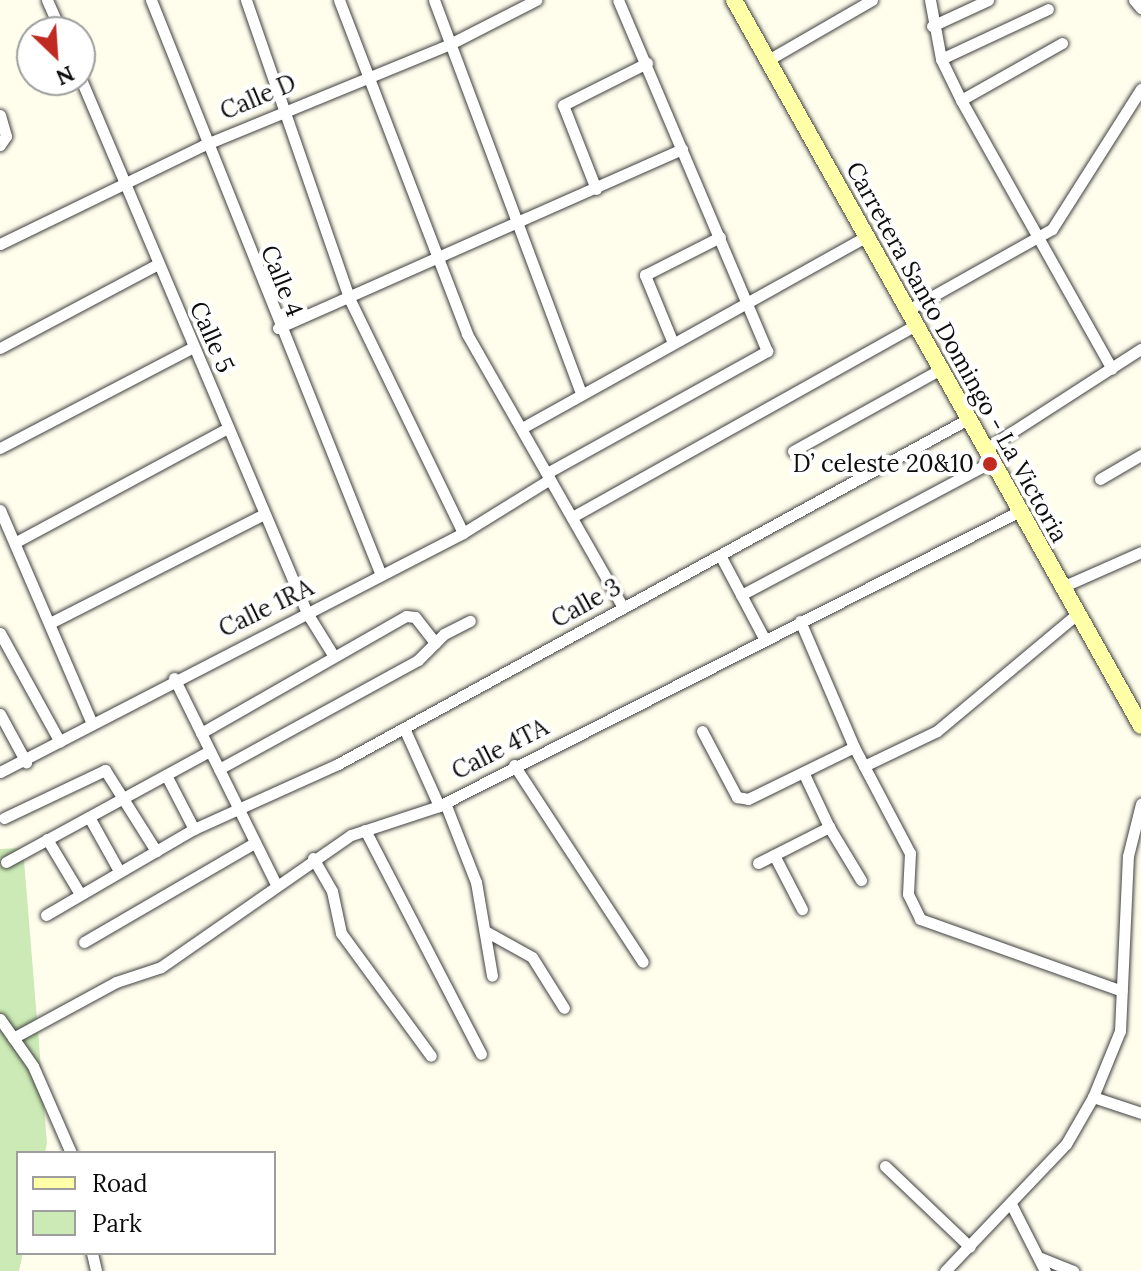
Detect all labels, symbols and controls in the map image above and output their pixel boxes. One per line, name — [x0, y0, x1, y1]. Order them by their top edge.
north arrow — [16, 16, 96, 96]
text: N — [52, 60, 79, 92]
street label: Calle D — [216, 68, 300, 126]
street label: Carretera Santo Domingo - La Victoria — [840, 157, 1074, 547]
street label: Calle 4 — [255, 241, 309, 321]
street label: Calle 5 — [184, 297, 240, 377]
place label: D’ celeste 20&10 — [793, 450, 974, 478]
marker: D’ celeste 20&10 — [981, 455, 999, 473]
street label: Calle 3 — [546, 572, 626, 634]
street label: Calle 1RA — [214, 573, 318, 643]
street label: Calle 4TA — [447, 712, 553, 786]
legend — [16, 1151, 276, 1255]
text: Road — [92, 1168, 148, 1199]
text: Park — [92, 1208, 142, 1239]

